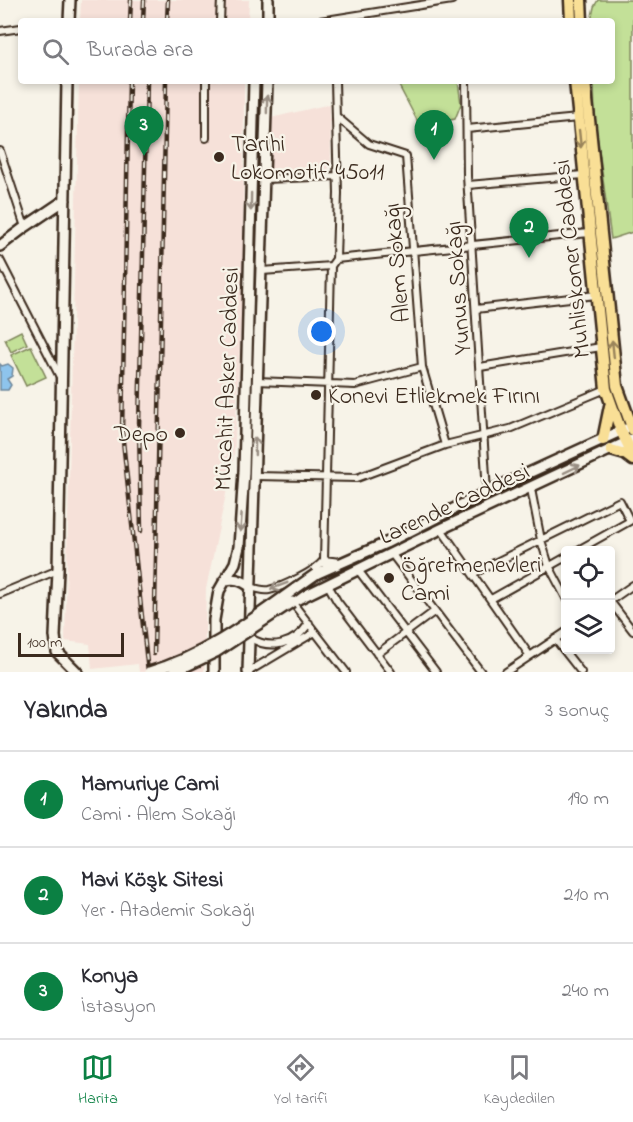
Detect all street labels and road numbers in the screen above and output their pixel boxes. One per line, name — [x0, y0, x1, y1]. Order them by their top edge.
street label: Muhliskoner Caddesi — [546, 158, 601, 360]
street label: Alem Sokağı — [376, 202, 421, 324]
street label: Yunus Sokağı — [437, 220, 482, 356]
street label: Mücahit Asker Caddesi — [207, 267, 250, 491]
street label: Larende Caddesi — [374, 455, 536, 555]

